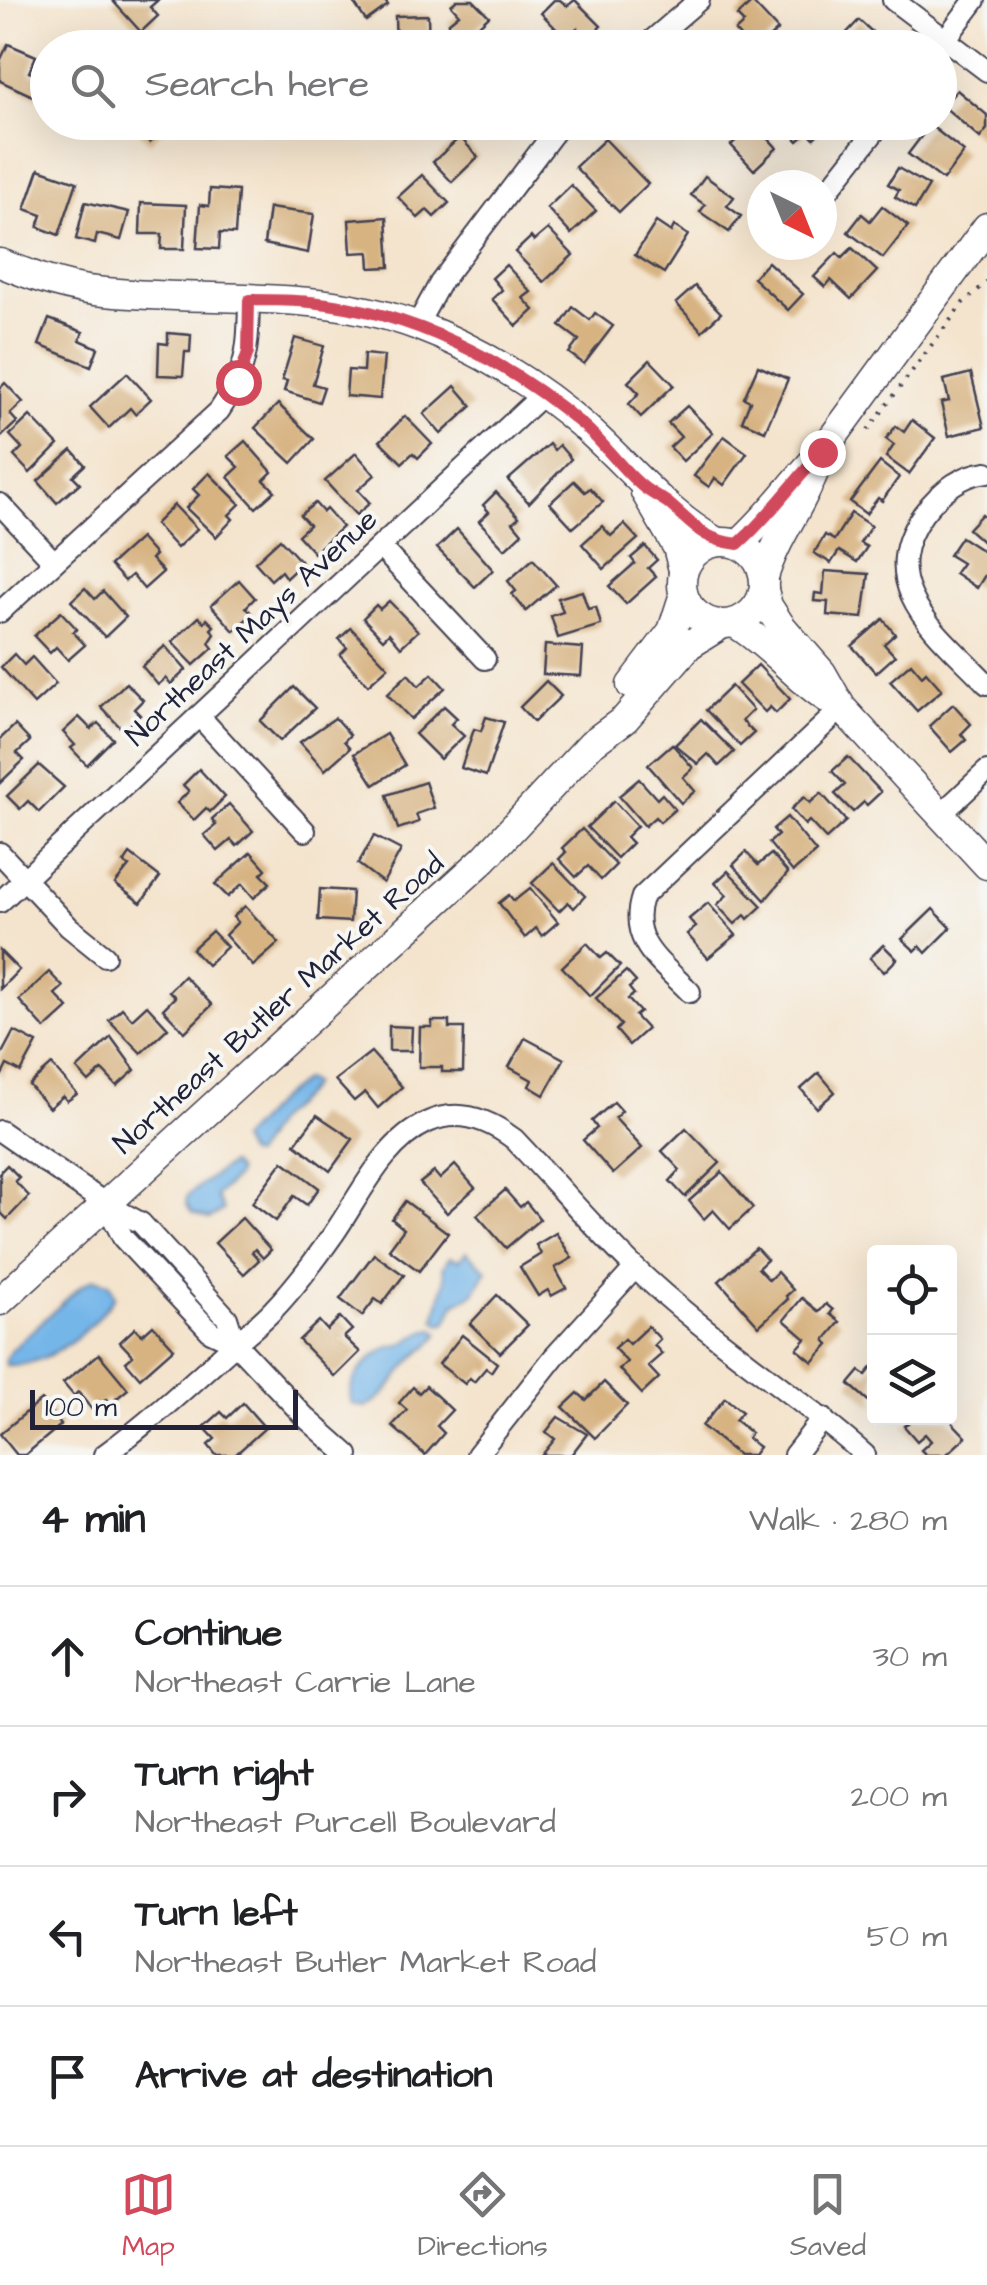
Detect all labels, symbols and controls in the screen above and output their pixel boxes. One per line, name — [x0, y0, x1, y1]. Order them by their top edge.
search box — [30, 30, 957, 140]
icon: search — [65, 58, 120, 113]
text: Search here — [145, 59, 369, 111]
north arrow — [747, 170, 837, 260]
route start — [216, 360, 262, 406]
route end — [800, 430, 846, 476]
street label: Northeast Mays Avenue — [116, 500, 388, 757]
street label: Northeast Butler Market Road — [104, 843, 453, 1164]
map controls — [867, 1245, 957, 1425]
button: locate — [867, 1245, 957, 1335]
button: layers — [867, 1335, 957, 1425]
scale bar — [30, 1385, 298, 1430]
text: 100 m — [45, 1388, 117, 1427]
text: 4 min — [40, 1491, 145, 1549]
text: Walk · 280 m — [749, 1498, 947, 1543]
text: Continue — [135, 1608, 282, 1660]
icon: ahead — [40, 1629, 95, 1684]
text: 30 m — [873, 1634, 947, 1679]
text: Northeast Carrie Lane — [135, 1660, 476, 1705]
text: Turn right — [135, 1748, 314, 1800]
icon: right — [40, 1769, 95, 1824]
text: 200 m — [851, 1774, 947, 1819]
text: Northeast Purcell Boulevard — [135, 1800, 556, 1845]
text: Turn left — [135, 1888, 298, 1940]
icon: left — [40, 1909, 95, 1964]
text: 50 m — [866, 1914, 947, 1959]
text: Northeast Butler Market Road — [135, 1940, 596, 1985]
icon: arrive — [40, 2049, 95, 2104]
text: Arrive at destination — [135, 2050, 492, 2102]
tab: Map — [121, 2167, 176, 2266]
tab: Directions — [418, 2167, 548, 2266]
tab: Saved — [790, 2167, 866, 2266]

